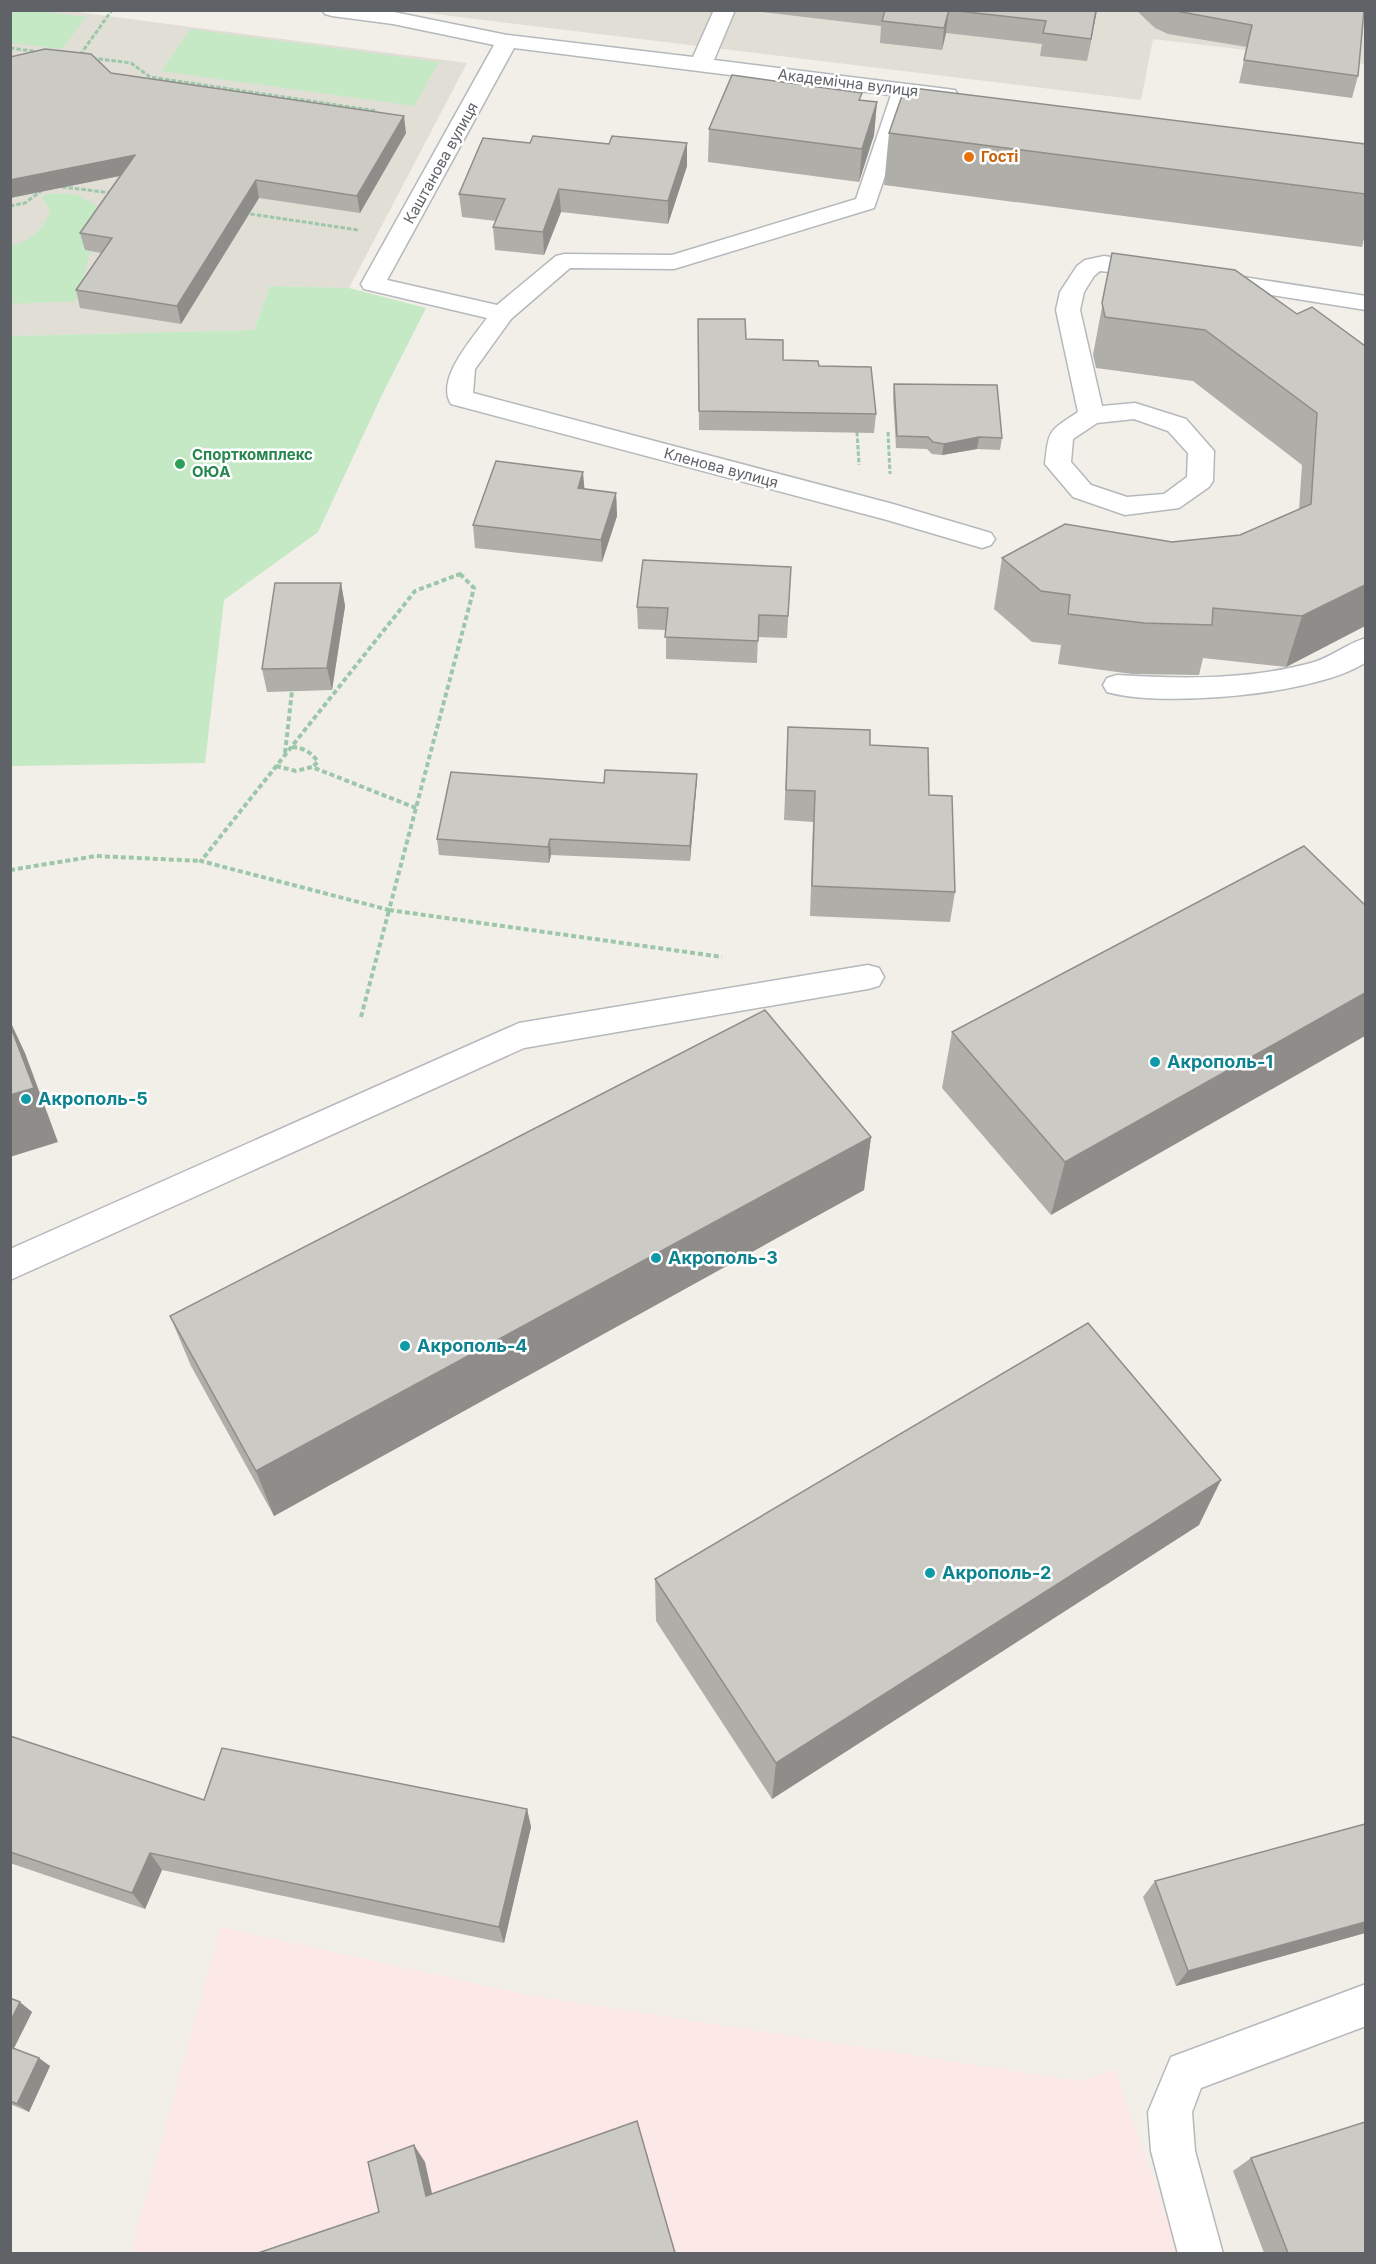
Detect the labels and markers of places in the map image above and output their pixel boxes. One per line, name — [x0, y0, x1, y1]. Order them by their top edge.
place label: Гості — [981, 147, 1018, 166]
marker: Гості — [962, 150, 976, 164]
place label: Спорткомплекс ОЮА — [192, 445, 313, 481]
marker: Спорткомплекс ОЮА — [173, 457, 187, 471]
place label: Акрополь-1 — [1167, 1051, 1273, 1072]
marker: Акрополь-1 — [1148, 1055, 1162, 1069]
place label: Акрополь-5 — [38, 1088, 148, 1109]
marker: Акрополь-5 — [19, 1092, 33, 1106]
place label: Акрополь-3 — [668, 1247, 778, 1268]
marker: Акрополь-3 — [649, 1251, 663, 1265]
place label: Акрополь-4 — [417, 1335, 527, 1356]
marker: Акрополь-4 — [398, 1339, 412, 1353]
place label: Акрополь-2 — [942, 1562, 1051, 1583]
marker: Акрополь-2 — [923, 1566, 937, 1580]

